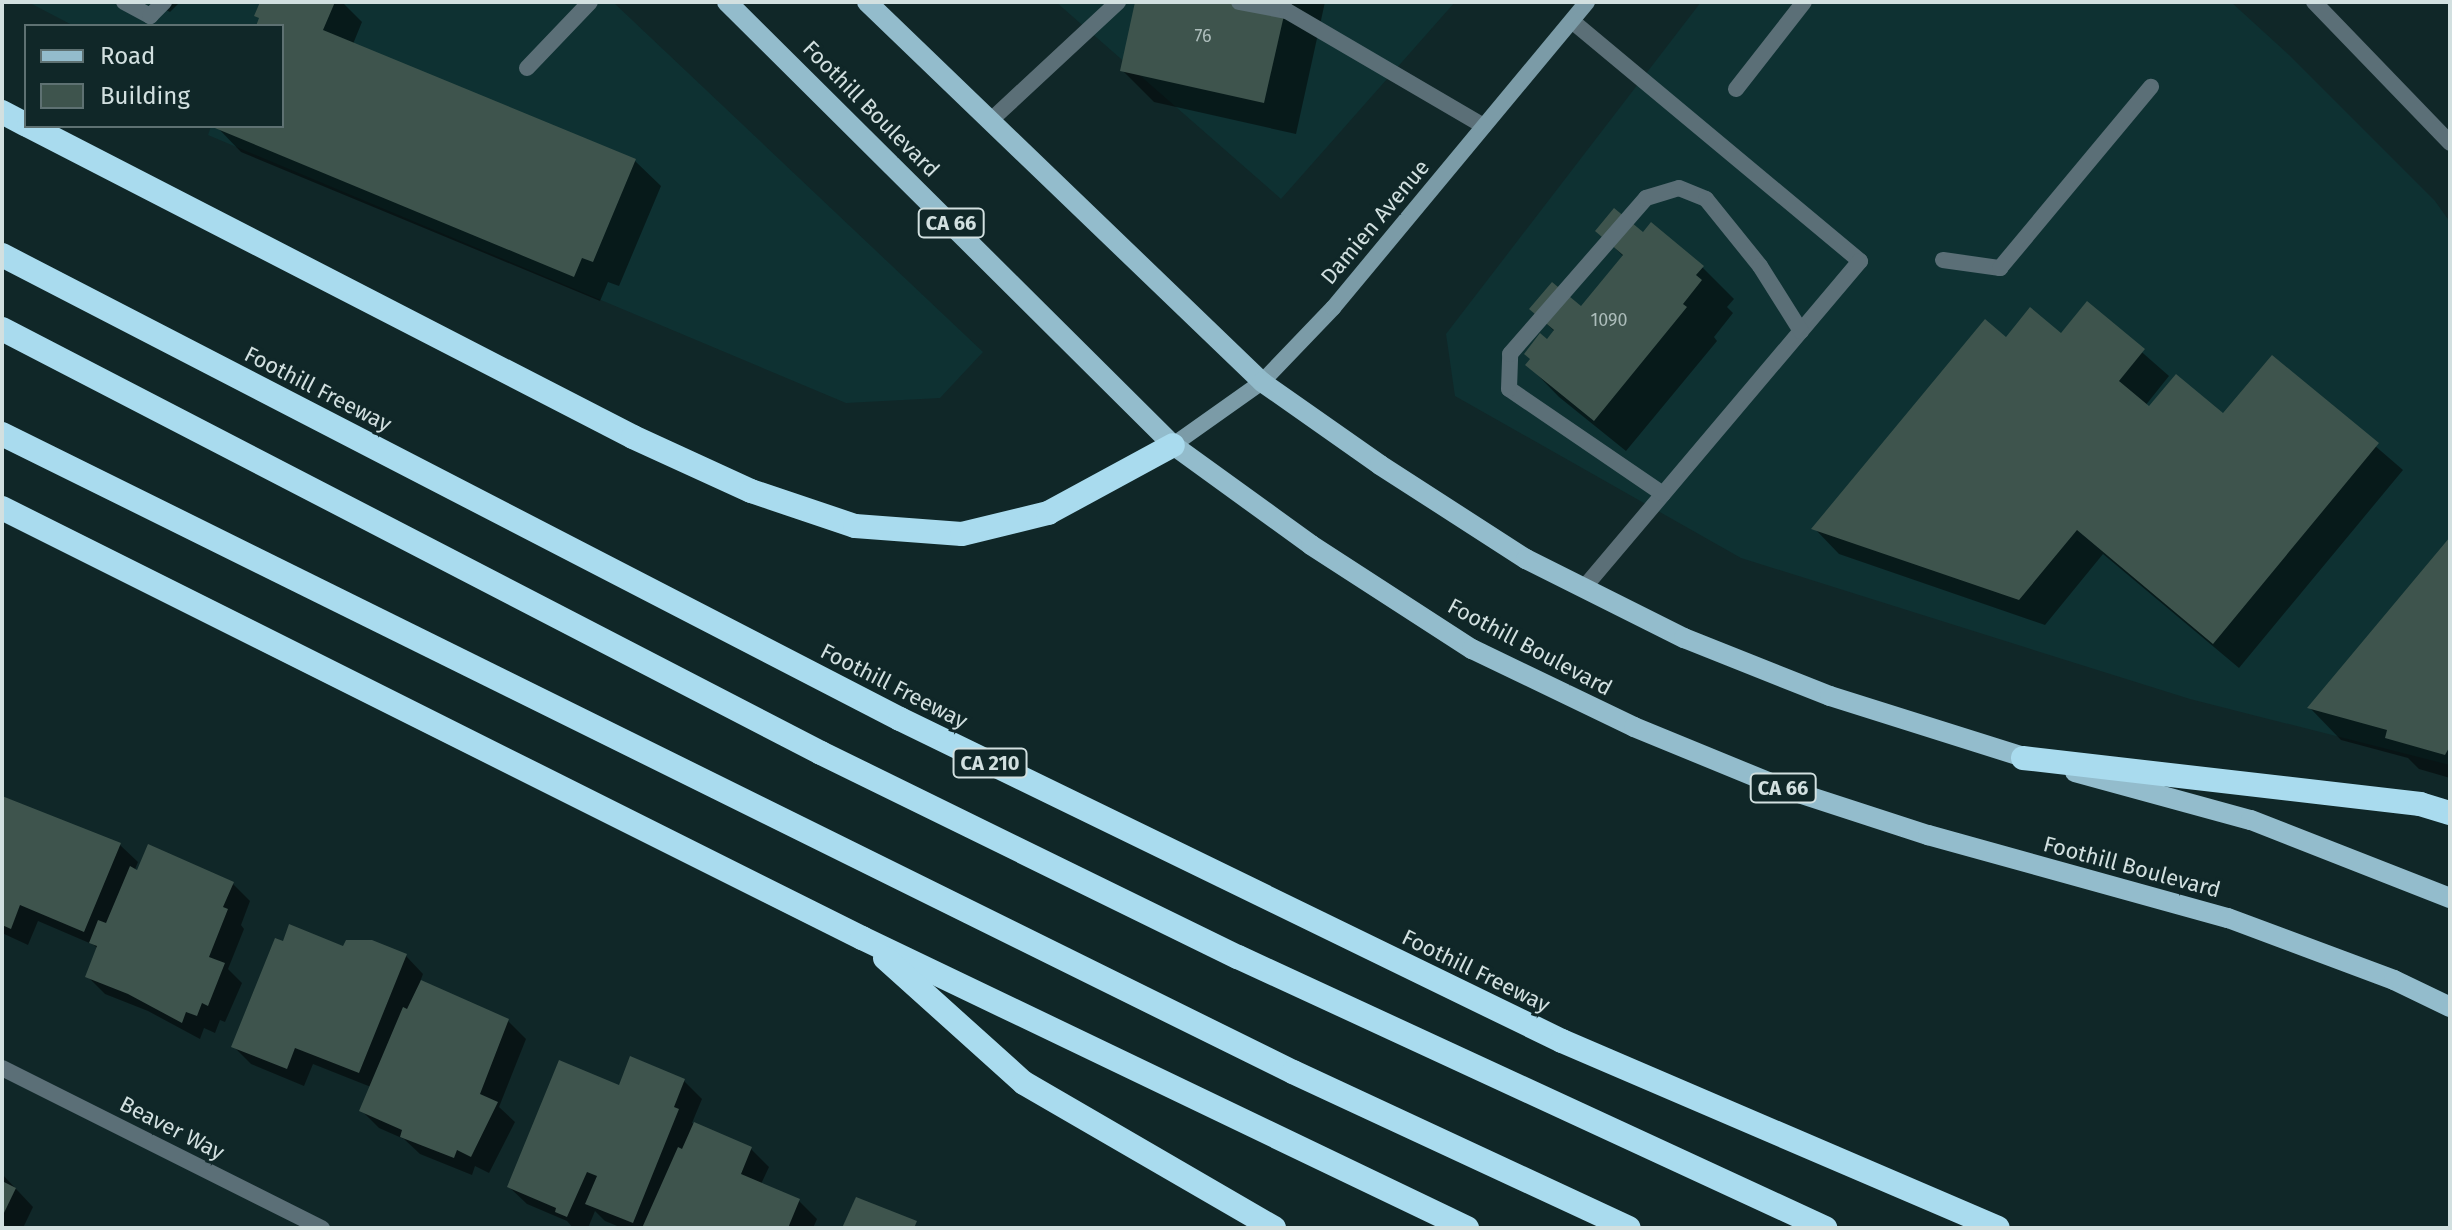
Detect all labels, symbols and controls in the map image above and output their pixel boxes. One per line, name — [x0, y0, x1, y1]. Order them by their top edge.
legend — [24, 24, 284, 128]
house number: 76 — [1194, 25, 1212, 47]
street label: Foothill Boulevard — [797, 35, 945, 183]
text: Road — [100, 42, 155, 70]
text: Building — [100, 82, 190, 110]
street label: Damien Avenue — [1315, 154, 1435, 290]
road number: CA 66 — [917, 207, 985, 239]
house number: 1090 — [1590, 309, 1628, 331]
street label: Foothill Freeway — [240, 341, 396, 437]
street label: Foothill Boulevard — [1443, 593, 1617, 701]
street label: Foothill Freeway — [816, 638, 972, 734]
road number: CA 210 — [952, 747, 1028, 779]
road number: CA 66 — [1749, 772, 1817, 804]
street label: Foothill Boulevard — [2041, 831, 2223, 903]
street label: Foothill Freeway — [1398, 924, 1554, 1018]
street label: Beaver Way — [115, 1090, 229, 1166]

